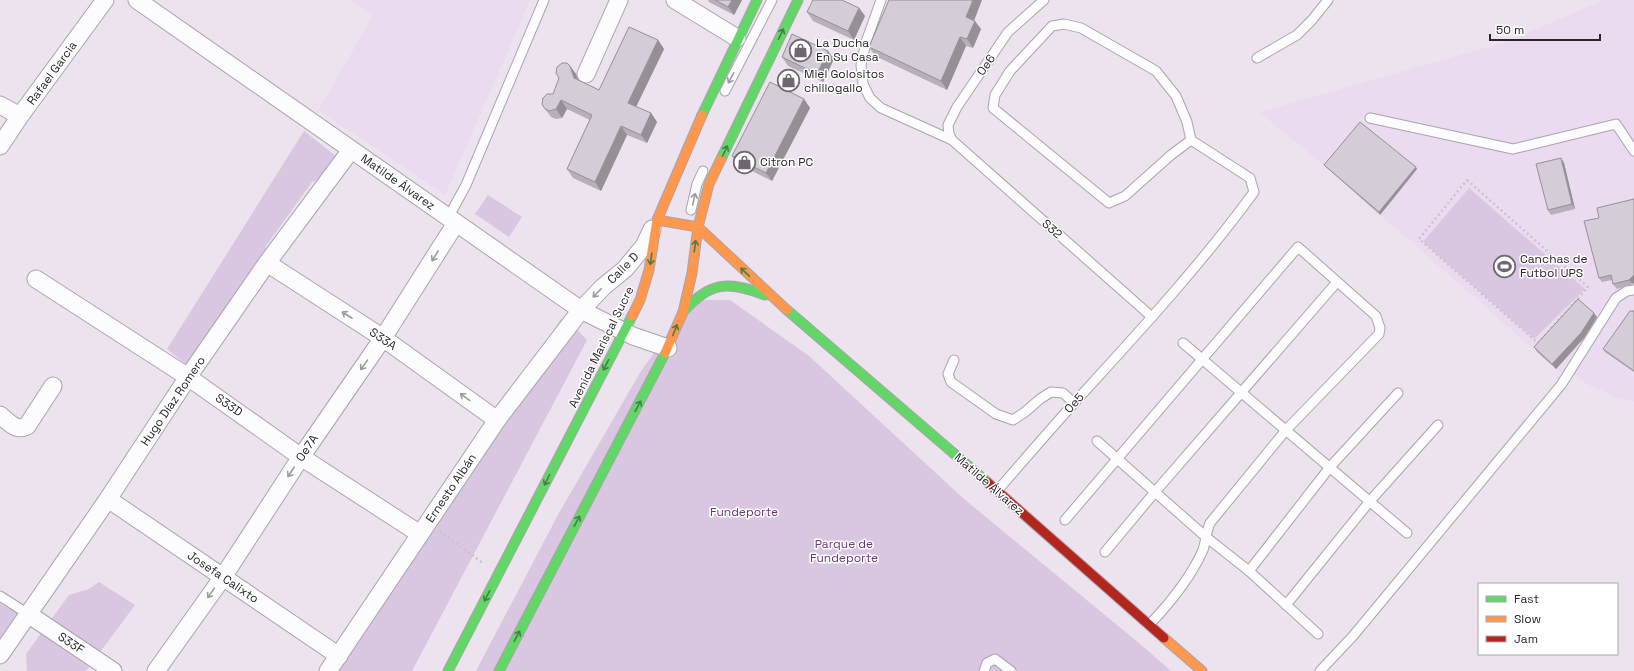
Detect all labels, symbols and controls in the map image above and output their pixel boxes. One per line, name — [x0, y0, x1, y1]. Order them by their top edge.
scale bar — [1490, 16, 1600, 42]
text: 50 m — [1496, 22, 1524, 38]
one-way arrow — [778, 29, 786, 41]
place label: La Ducha En Su Casa — [816, 35, 879, 65]
shop icon: La Ducha En Su Casa — [787, 37, 813, 63]
street label: Rafael Garcia — [23, 38, 81, 108]
street label: Oe6 — [973, 51, 999, 79]
place label: Miel Golositos chillogallo — [804, 66, 884, 96]
shop icon: Miel Golositos chillogallo — [776, 68, 802, 94]
one-way arrow — [727, 72, 735, 84]
one-way arrow — [722, 146, 729, 158]
shop icon: Citron PC — [731, 149, 757, 175]
street label: Matilde Álvarez — [358, 150, 438, 214]
place label: Citron PC — [760, 154, 814, 170]
one-way arrow — [690, 193, 698, 206]
street label: S32 — [1039, 216, 1065, 242]
one-way arrow — [692, 240, 699, 253]
street label: Calle D — [604, 249, 642, 287]
one-way arrow — [431, 250, 439, 261]
place label: Canchas de Futbol UPS — [1520, 251, 1588, 281]
one-way arrow — [647, 252, 655, 265]
sports icon: Canchas de Futbol UPS — [1491, 253, 1517, 279]
one-way arrow — [740, 267, 750, 277]
street label: Avenida Mariscal Sucre — [565, 284, 637, 410]
one-way arrow — [592, 288, 602, 298]
one-way arrow — [342, 311, 353, 319]
street label: S33A — [366, 324, 400, 354]
one-way arrow — [672, 325, 680, 337]
street label: Hugo Díaz Romero — [137, 353, 209, 449]
one-way arrow — [360, 359, 368, 370]
one-way arrow — [602, 359, 610, 371]
street label: Oe5 — [1061, 389, 1087, 417]
street label: S33D — [212, 390, 246, 420]
one-way arrow — [460, 393, 471, 401]
one-way arrow — [634, 400, 642, 412]
street label: Oe7A — [292, 431, 322, 465]
street label: Matilde Álvarez — [951, 449, 1027, 519]
street label: Ernesto Albán — [422, 450, 480, 526]
one-way arrow — [287, 467, 295, 478]
one-way arrow — [542, 474, 550, 486]
park label: Fundeporte — [710, 504, 778, 520]
one-way arrow — [574, 516, 582, 528]
park label: Parque de Fundeporte — [810, 536, 878, 566]
street label: Josefa Calixto — [184, 547, 262, 607]
legend — [1478, 583, 1618, 655]
one-way arrow — [207, 587, 216, 598]
one-way arrow — [483, 590, 490, 602]
text: Fast — [1514, 591, 1539, 607]
text: Slow — [1514, 611, 1541, 627]
street label: S33F — [55, 628, 88, 658]
one-way arrow — [514, 631, 521, 643]
text: Jam — [1514, 631, 1538, 647]

